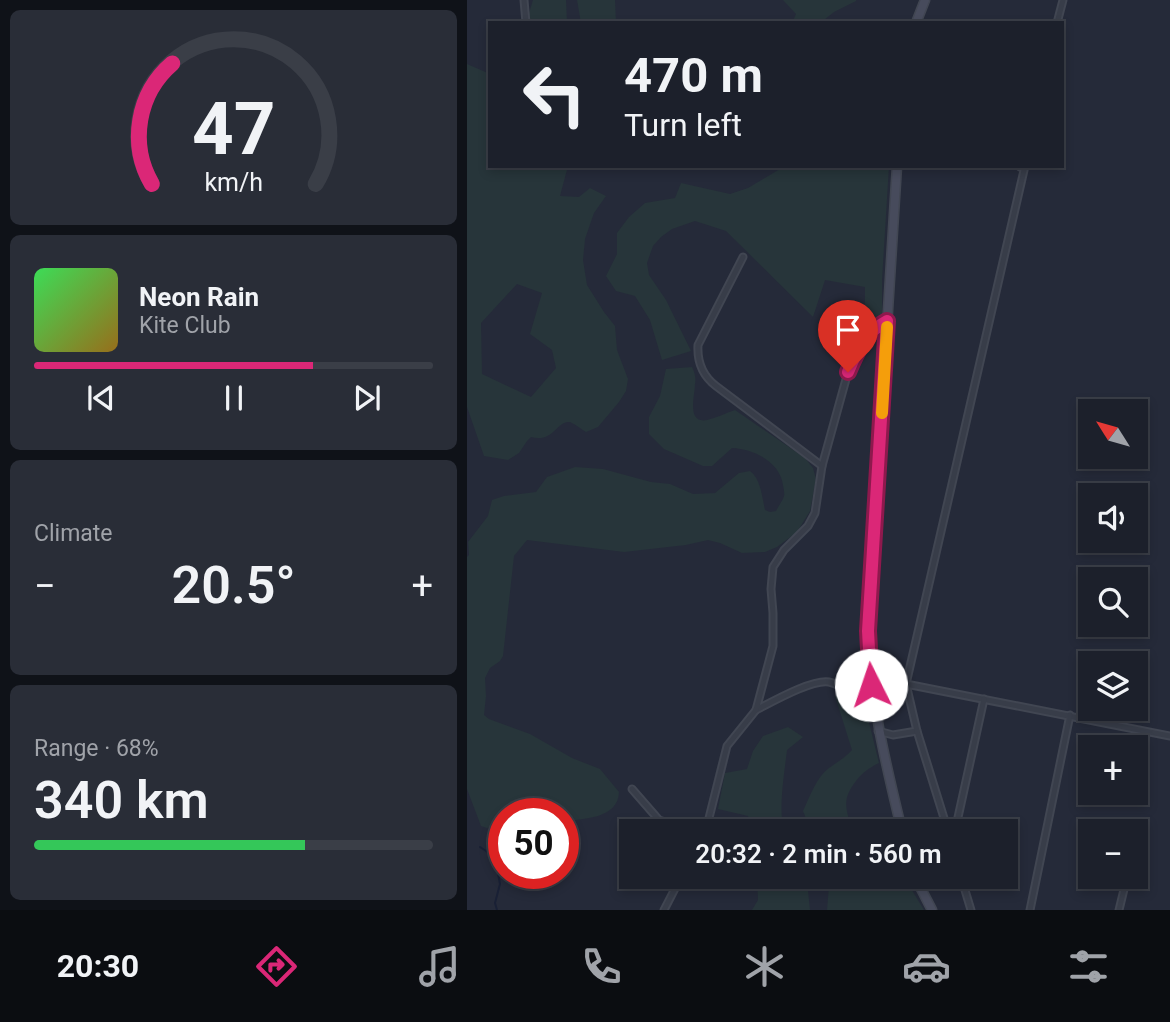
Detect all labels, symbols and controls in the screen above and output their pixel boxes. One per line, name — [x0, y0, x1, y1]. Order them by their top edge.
text: 470 m — [624, 47, 763, 104]
icon: left — [509, 49, 600, 140]
text: 47 — [192, 86, 275, 172]
text: Turn left — [624, 106, 742, 144]
text: km/h — [204, 167, 263, 196]
text: Neon Rain — [139, 282, 259, 312]
pin — [818, 300, 878, 372]
icon: arrive — [829, 311, 867, 349]
text: Kite Club — [139, 312, 231, 339]
icon: previous — [82, 379, 120, 417]
icon: pause — [215, 379, 253, 417]
icon: next — [348, 379, 386, 417]
north arrow — [1078, 399, 1148, 469]
map controls — [1078, 399, 1148, 889]
button: sound — [1078, 483, 1148, 553]
text: Climate — [34, 520, 113, 547]
text: 20.5° — [172, 555, 296, 616]
text: − — [34, 564, 56, 608]
text: + — [411, 564, 433, 608]
button: search — [1078, 567, 1148, 637]
position arrow — [834, 648, 908, 722]
button: layers — [1078, 651, 1148, 721]
text: Range · 68% — [34, 735, 159, 762]
button: + — [1078, 735, 1148, 805]
text: 340 km — [34, 770, 209, 831]
speed limit sign: 50 — [488, 798, 579, 889]
button: − — [1078, 819, 1148, 889]
text: 20:32 · 2 min · 560 m — [695, 839, 942, 869]
icon: directions — [252, 942, 301, 991]
icon: music — [415, 942, 464, 991]
icon: phone — [577, 942, 626, 991]
icon: climate — [740, 942, 789, 991]
icon: car — [902, 942, 951, 991]
icon: filters — [1064, 942, 1113, 991]
text: 20:30 — [57, 947, 139, 985]

